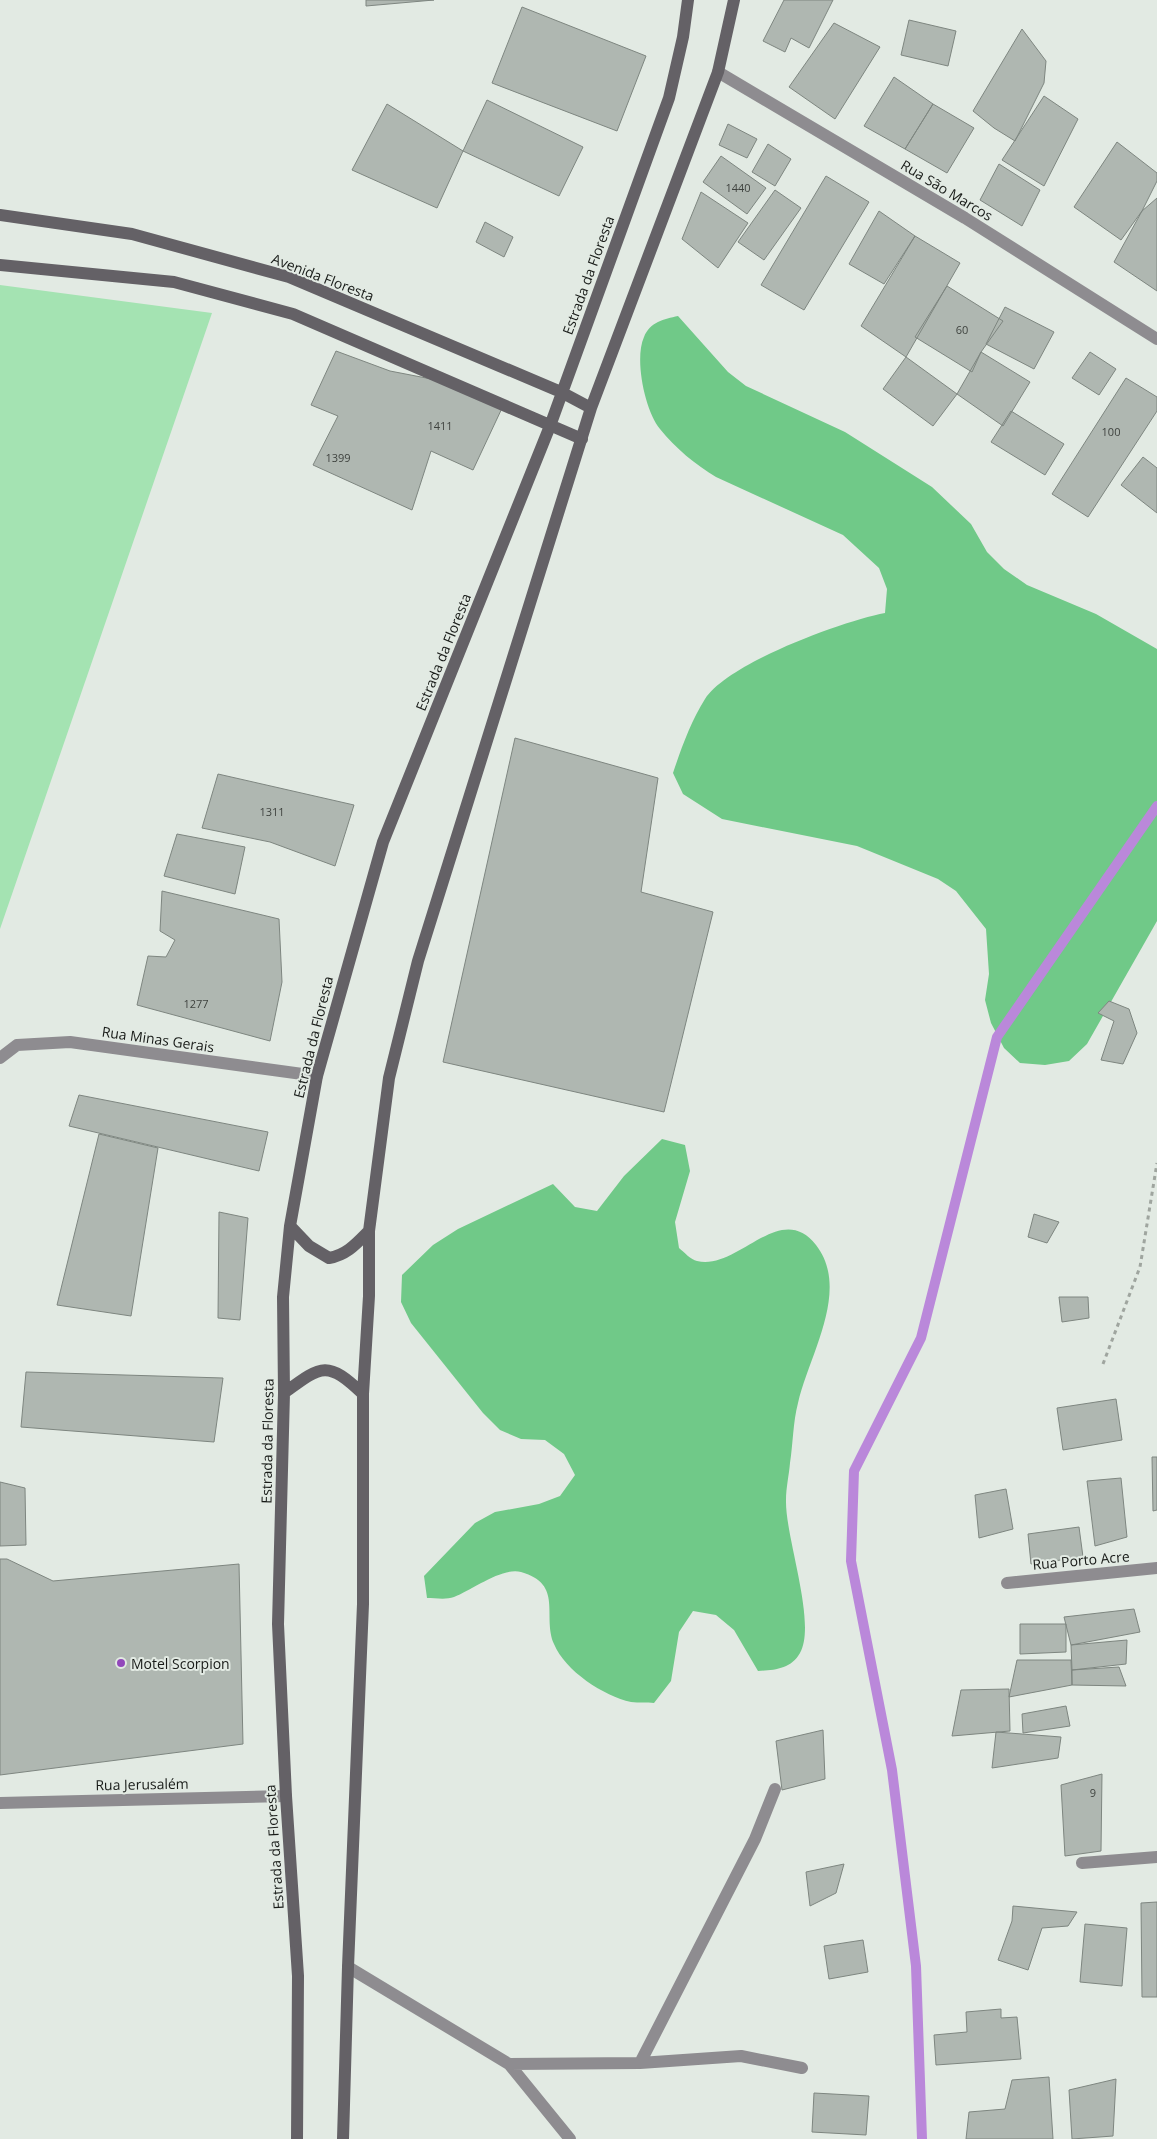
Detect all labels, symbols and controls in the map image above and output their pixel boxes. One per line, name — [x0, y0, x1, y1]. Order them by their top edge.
street label: Rua São Marcos — [898, 155, 997, 225]
house number: 1440 — [725, 180, 751, 195]
street label: Estrada da Floresta — [558, 213, 618, 337]
street label: Avenida Floresta — [269, 249, 377, 305]
house number: 60 — [956, 322, 968, 337]
house number: 1411 — [427, 418, 453, 433]
house number: 100 — [1102, 424, 1120, 439]
house number: 1399 — [325, 450, 351, 465]
street label: Estrada da Floresta — [411, 590, 475, 714]
house number: 1311 — [259, 804, 285, 819]
street label: Estrada da Floresta — [289, 974, 337, 1100]
house number: 1277 — [183, 996, 209, 1011]
street label: Rua Minas Gerais — [101, 1022, 216, 1056]
street label: Estrada da Floresta — [256, 1378, 278, 1504]
street label: Rua Porto Acre — [1032, 1546, 1130, 1574]
place label: Motel Scorpion — [131, 1654, 230, 1673]
marker: Motel Scorpion — [115, 1657, 127, 1669]
street label: Rua Jerusalém — [95, 1774, 189, 1794]
street label: Estrada da Floresta — [260, 1784, 288, 1910]
house number: 9 — [1090, 1785, 1096, 1800]

